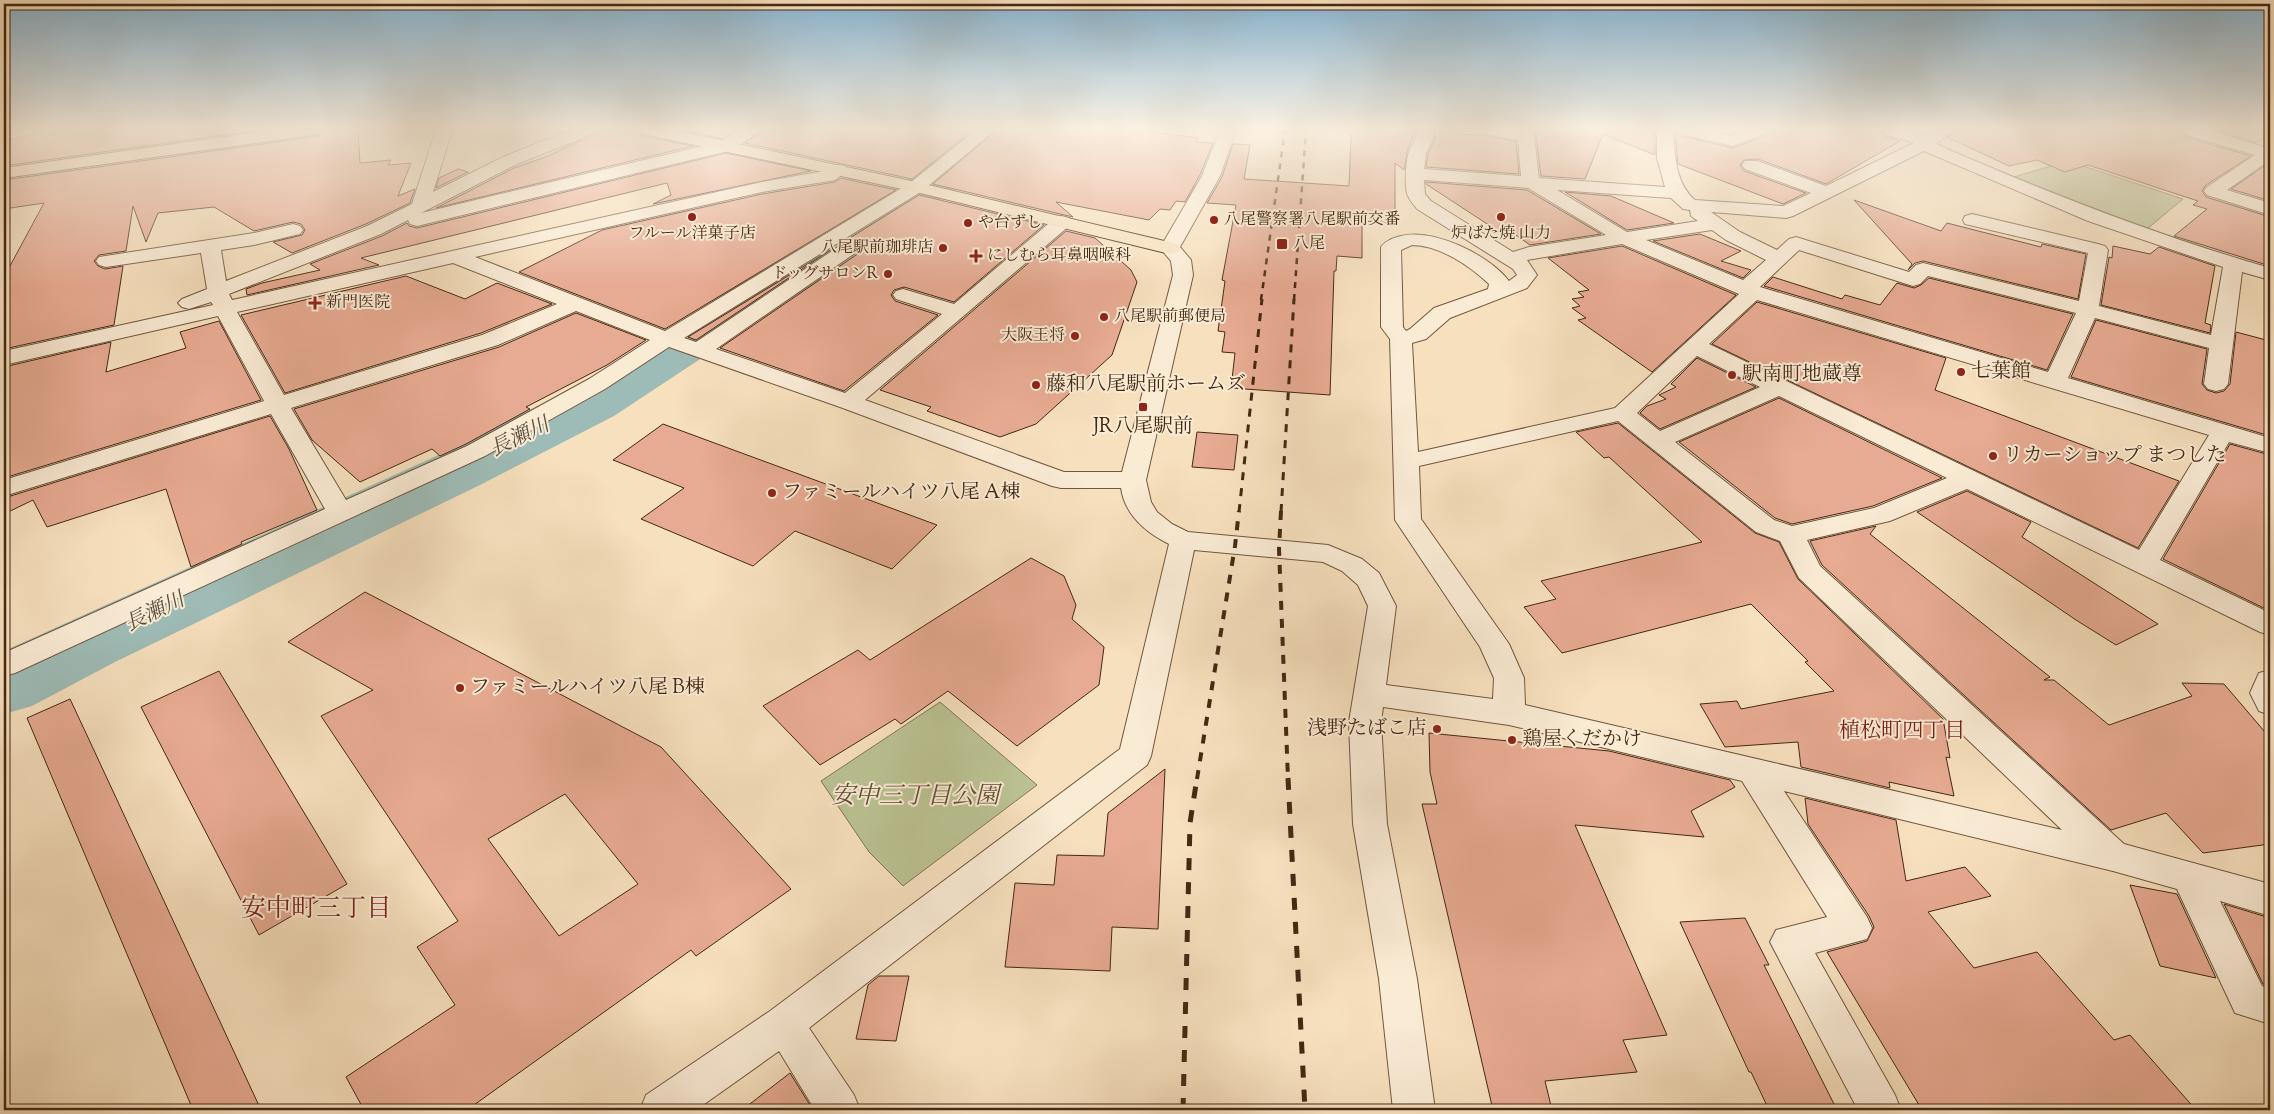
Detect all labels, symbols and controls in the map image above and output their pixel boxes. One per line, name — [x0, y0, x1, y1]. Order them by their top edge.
place label: 八尾警察署八尾駅前交番 — [1224, 209, 1400, 232]
marker: フルール洋菓子店 — [686, 211, 698, 223]
marker: 炉ばた焼 山力 — [1495, 211, 1507, 223]
place label: や台ずし — [978, 212, 1042, 235]
marker: 八尾警察署八尾駅前交番 — [1208, 214, 1220, 226]
marker: や台ずし — [962, 217, 974, 229]
place label: フルール洋菓子店 — [628, 223, 756, 246]
place label: 炉ばた焼 山力 — [1451, 223, 1551, 246]
place label: 八尾 — [1293, 233, 1325, 256]
place label: 八尾駅前珈琲店 — [821, 237, 933, 260]
marker: 八尾 — [1275, 237, 1289, 251]
marker: 八尾駅前珈琲店 — [937, 242, 949, 254]
place label: にしむら耳鼻咽喉科 — [987, 245, 1131, 268]
marker: にしむら耳鼻咽喉科 — [969, 249, 983, 263]
place label: ドッグサロンR — [771, 263, 879, 286]
marker: ドッグサロンR — [882, 268, 894, 280]
place label: 新門医院 — [326, 292, 390, 315]
marker: 新門医院 — [308, 296, 322, 310]
place label: 八尾駅前郵便局 — [1114, 306, 1226, 329]
marker: 八尾駅前郵便局 — [1098, 311, 1110, 323]
place label: 大阪王将 — [1001, 325, 1065, 348]
marker: 大阪王将 — [1069, 330, 1081, 342]
place label: 七葉館 — [1971, 358, 2031, 387]
place label: 駅南町地蔵尊 — [1742, 361, 1862, 390]
marker: 七葉館 — [1955, 366, 1967, 378]
marker: 駅南町地蔵尊 — [1726, 369, 1738, 381]
place label: 藤和八尾駅前ホームズ — [1046, 371, 1246, 400]
marker: 藤和八尾駅前ホームズ — [1030, 379, 1042, 391]
marker: JR八尾駅前 — [1137, 401, 1149, 413]
water label: 長瀬川 — [485, 410, 557, 465]
place label: JR八尾駅前 — [1092, 413, 1193, 442]
place label: リカーショップ まつした — [2003, 442, 2226, 471]
marker: リカーショップ まつした — [1987, 450, 1999, 462]
place label: ファミールハイツ八尾 A棟 — [782, 479, 1020, 508]
marker: ファミールハイツ八尾 A棟 — [766, 487, 778, 499]
water label: 長瀬川 — [120, 585, 192, 640]
place label: ファミールハイツ八尾 B棟 — [470, 674, 705, 703]
marker: ファミールハイツ八尾 B棟 — [454, 682, 466, 694]
place label: 浅野たばこ店 — [1307, 715, 1427, 744]
district label: 植松町四丁目 — [1839, 717, 1965, 747]
marker: 浅野たばこ店 — [1431, 723, 1443, 735]
place label: 鶏屋くだかけ — [1522, 726, 1642, 755]
marker: 鶏屋くだかけ — [1506, 734, 1518, 746]
park label: 安中三丁目公園 — [831, 780, 1003, 814]
district label: 安中町三丁目 — [241, 892, 391, 928]

